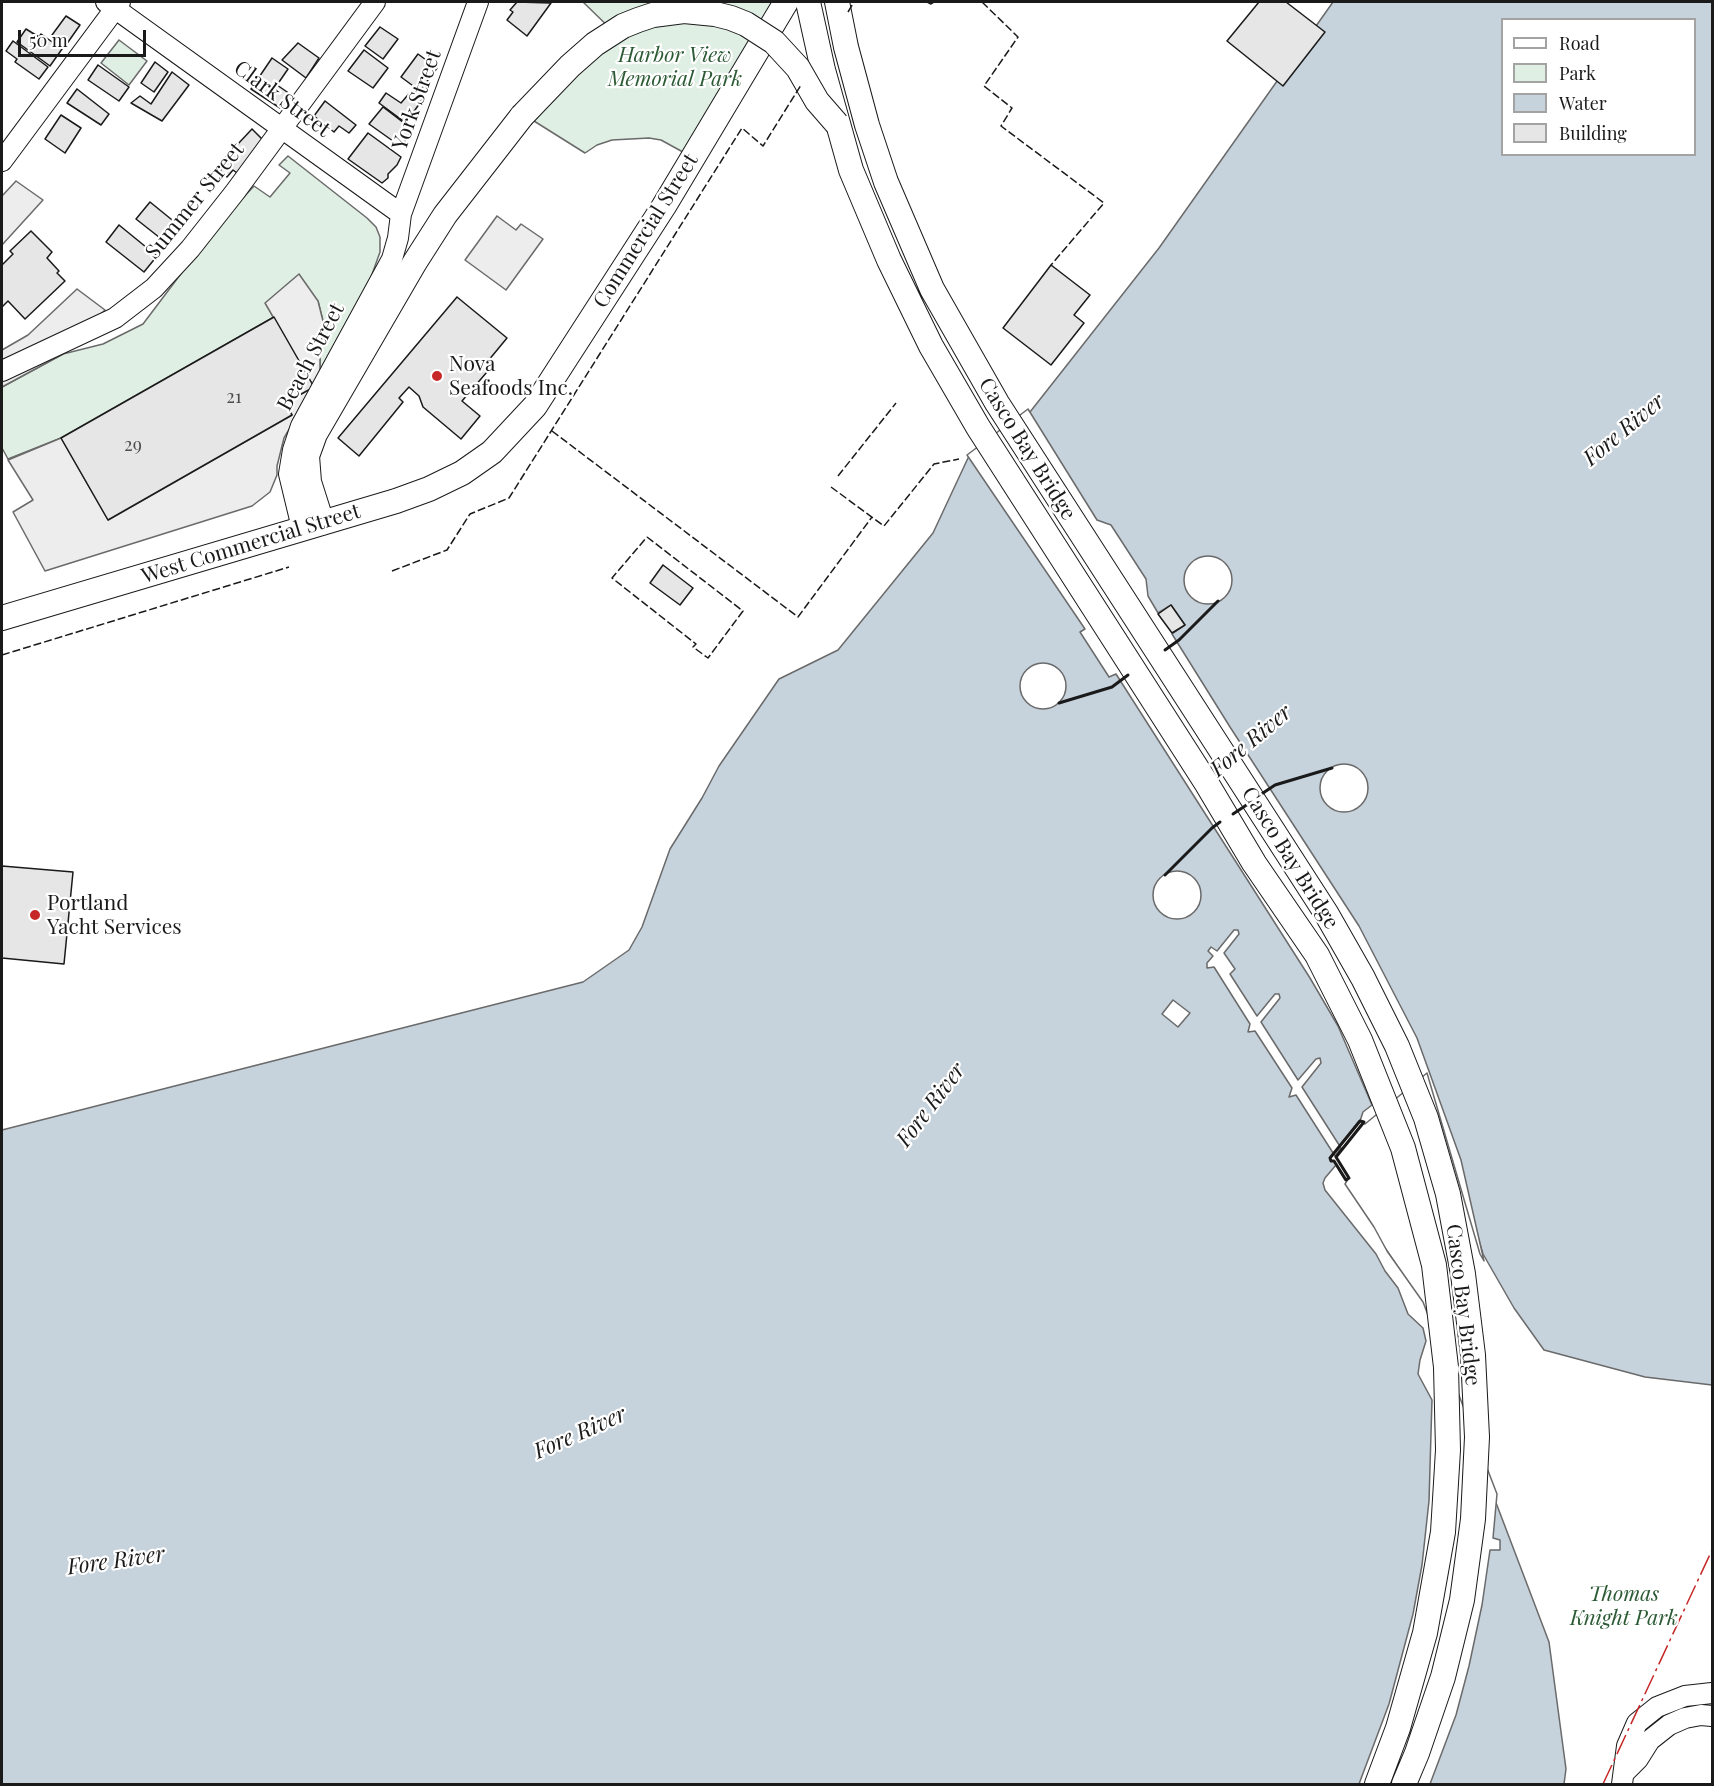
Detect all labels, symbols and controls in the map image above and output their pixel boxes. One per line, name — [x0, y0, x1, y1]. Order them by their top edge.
scale bar — [21, 18, 148, 56]
legend — [1501, 18, 1696, 156]
text: 50 m — [29, 28, 68, 52]
text: Road — [1559, 31, 1600, 55]
park label: Harbor View Memorial Park — [608, 42, 742, 92]
street label: York Street — [387, 47, 447, 153]
street label: Clark Street — [229, 56, 335, 142]
text: Park — [1559, 61, 1596, 85]
text: Water — [1559, 91, 1607, 115]
text: Building — [1559, 121, 1627, 145]
street label: Summer Street — [140, 138, 250, 264]
street label: Commercial Street — [588, 149, 704, 313]
street label: Beach Street — [272, 299, 350, 415]
place label: Nova Seafoods Inc. — [449, 351, 573, 401]
marker: Nova Seafoods Inc. — [430, 369, 444, 383]
street label: Casco Bay Bridge — [973, 373, 1081, 525]
house number: 21 — [226, 386, 242, 408]
water label: Fore River — [1578, 388, 1670, 472]
house number: 29 — [124, 434, 142, 456]
street label: West Commercial Street — [139, 499, 363, 589]
water label: Fore River — [1205, 699, 1297, 783]
street label: Casco Bay Bridge — [1236, 782, 1344, 934]
place label: Portland Yacht Services — [47, 890, 182, 940]
marker: Portland Yacht Services — [28, 908, 42, 922]
water label: Fore River — [891, 1058, 971, 1152]
street label: Casco Bay Bridge — [1441, 1223, 1485, 1387]
water label: Fore River — [530, 1401, 630, 1465]
water label: Fore River — [66, 1541, 166, 1581]
park label: Thomas Knight Park — [1570, 1581, 1678, 1631]

